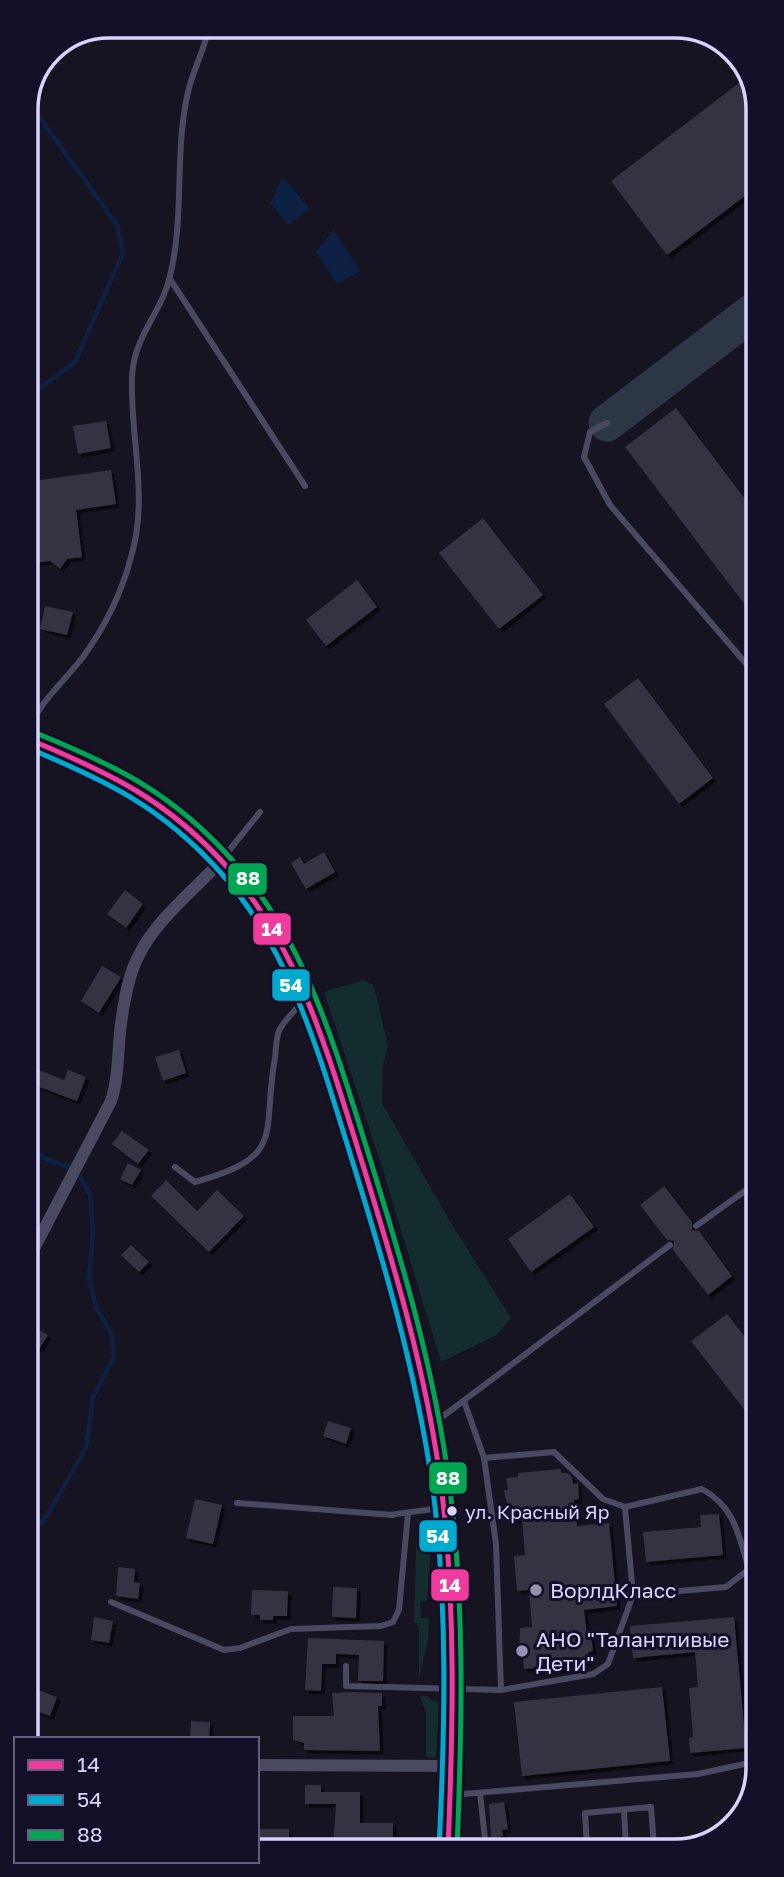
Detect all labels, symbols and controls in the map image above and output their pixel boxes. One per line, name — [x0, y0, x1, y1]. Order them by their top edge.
line badge: 88 — [227, 862, 268, 896]
text: 88 — [236, 866, 260, 889]
line badge: 14 — [252, 912, 292, 946]
text: 14 — [261, 917, 283, 940]
line badge: 54 — [271, 968, 311, 1002]
text: 54 — [279, 973, 303, 996]
line badge: 88 — [428, 1461, 468, 1495]
text: 88 — [436, 1466, 460, 1489]
place label: ул. Красный Яр — [465, 1500, 609, 1523]
marker: ул. Красный Яр — [445, 1504, 459, 1518]
line badge: 54 — [418, 1519, 458, 1553]
text: 54 — [426, 1524, 450, 1547]
line badge: 14 — [430, 1568, 470, 1602]
text: 14 — [439, 1573, 461, 1596]
place label: ВорлдКласс — [550, 1577, 677, 1603]
marker: ВорлдКласс — [528, 1582, 544, 1598]
place label: АНО "Талантливые Дети" — [536, 1626, 730, 1676]
marker: АНО "Талантливые Дети" — [514, 1643, 530, 1659]
legend — [14, 1737, 259, 1863]
text: 14 — [77, 1751, 100, 1777]
text: 54 — [77, 1786, 102, 1812]
text: 88 — [77, 1821, 103, 1847]

